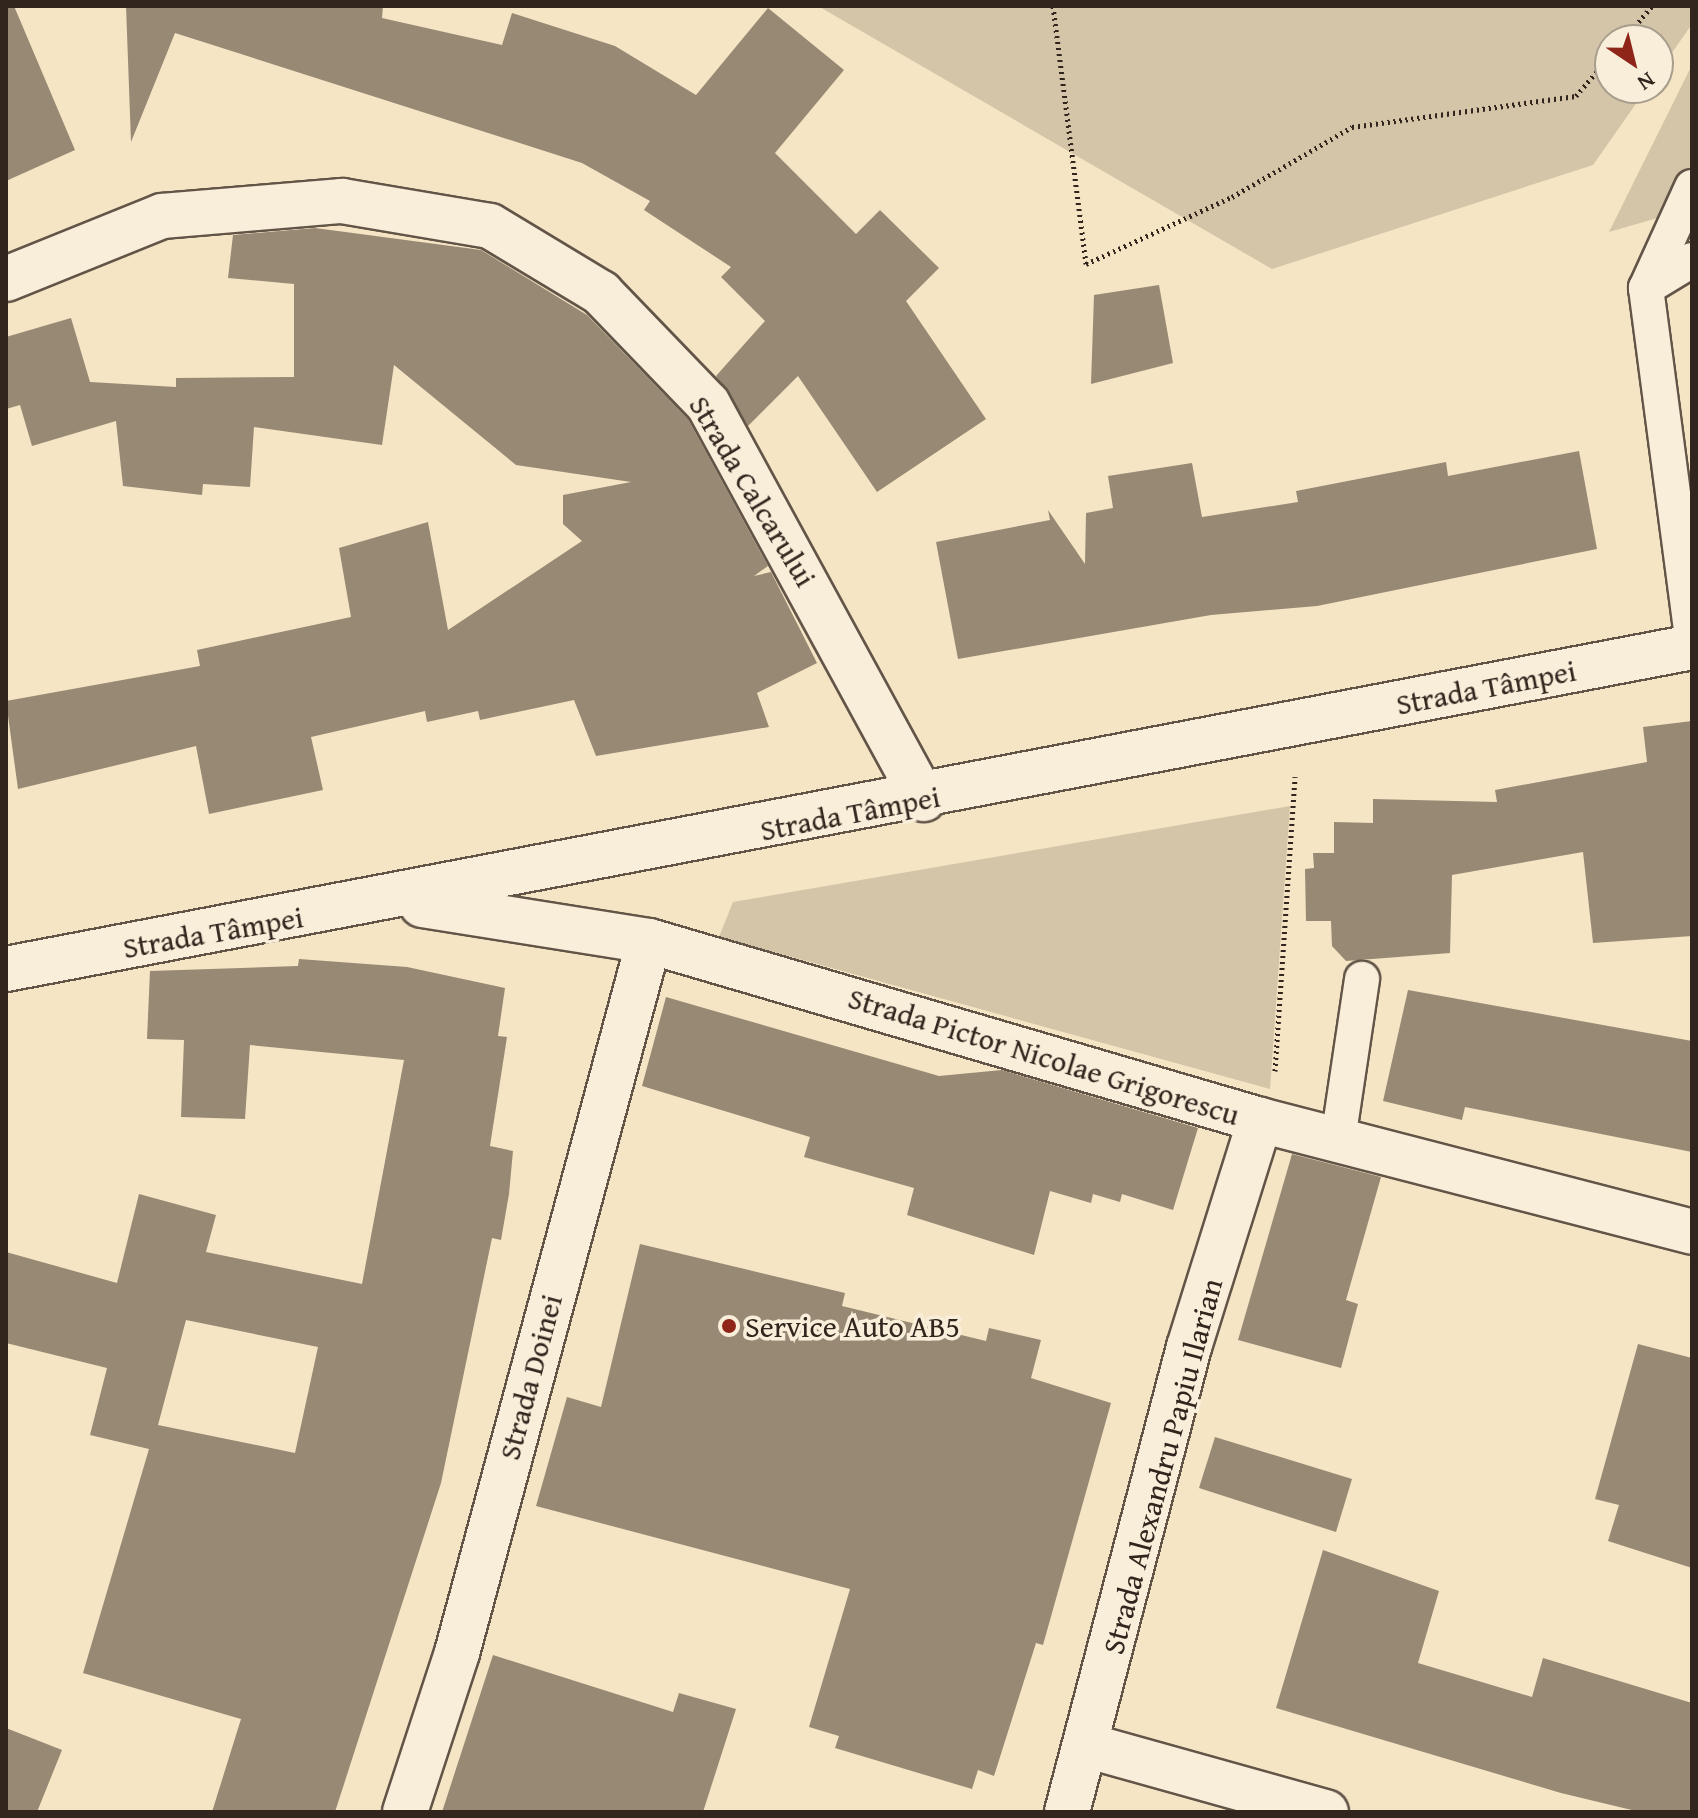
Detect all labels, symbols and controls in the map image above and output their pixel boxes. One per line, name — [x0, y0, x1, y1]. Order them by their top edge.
north arrow — [1594, 24, 1674, 104]
text: N — [1631, 65, 1662, 99]
street label: Strada Calcarului — [682, 389, 824, 593]
street label: Strada Tâmpei — [1393, 652, 1579, 722]
street label: Strada Tâmpei — [757, 778, 943, 848]
street label: Strada Tâmpei — [120, 898, 306, 966]
street label: Strada Pictor Nicolae Grigorescu — [844, 979, 1244, 1133]
street label: Strada Alexandru Papiu Ilarian — [1094, 1274, 1230, 1658]
street label: Strada Doinei — [491, 1290, 569, 1464]
place label: Service Auto AB5 — [745, 1308, 960, 1344]
marker: Service Auto AB5 — [720, 1317, 738, 1335]

